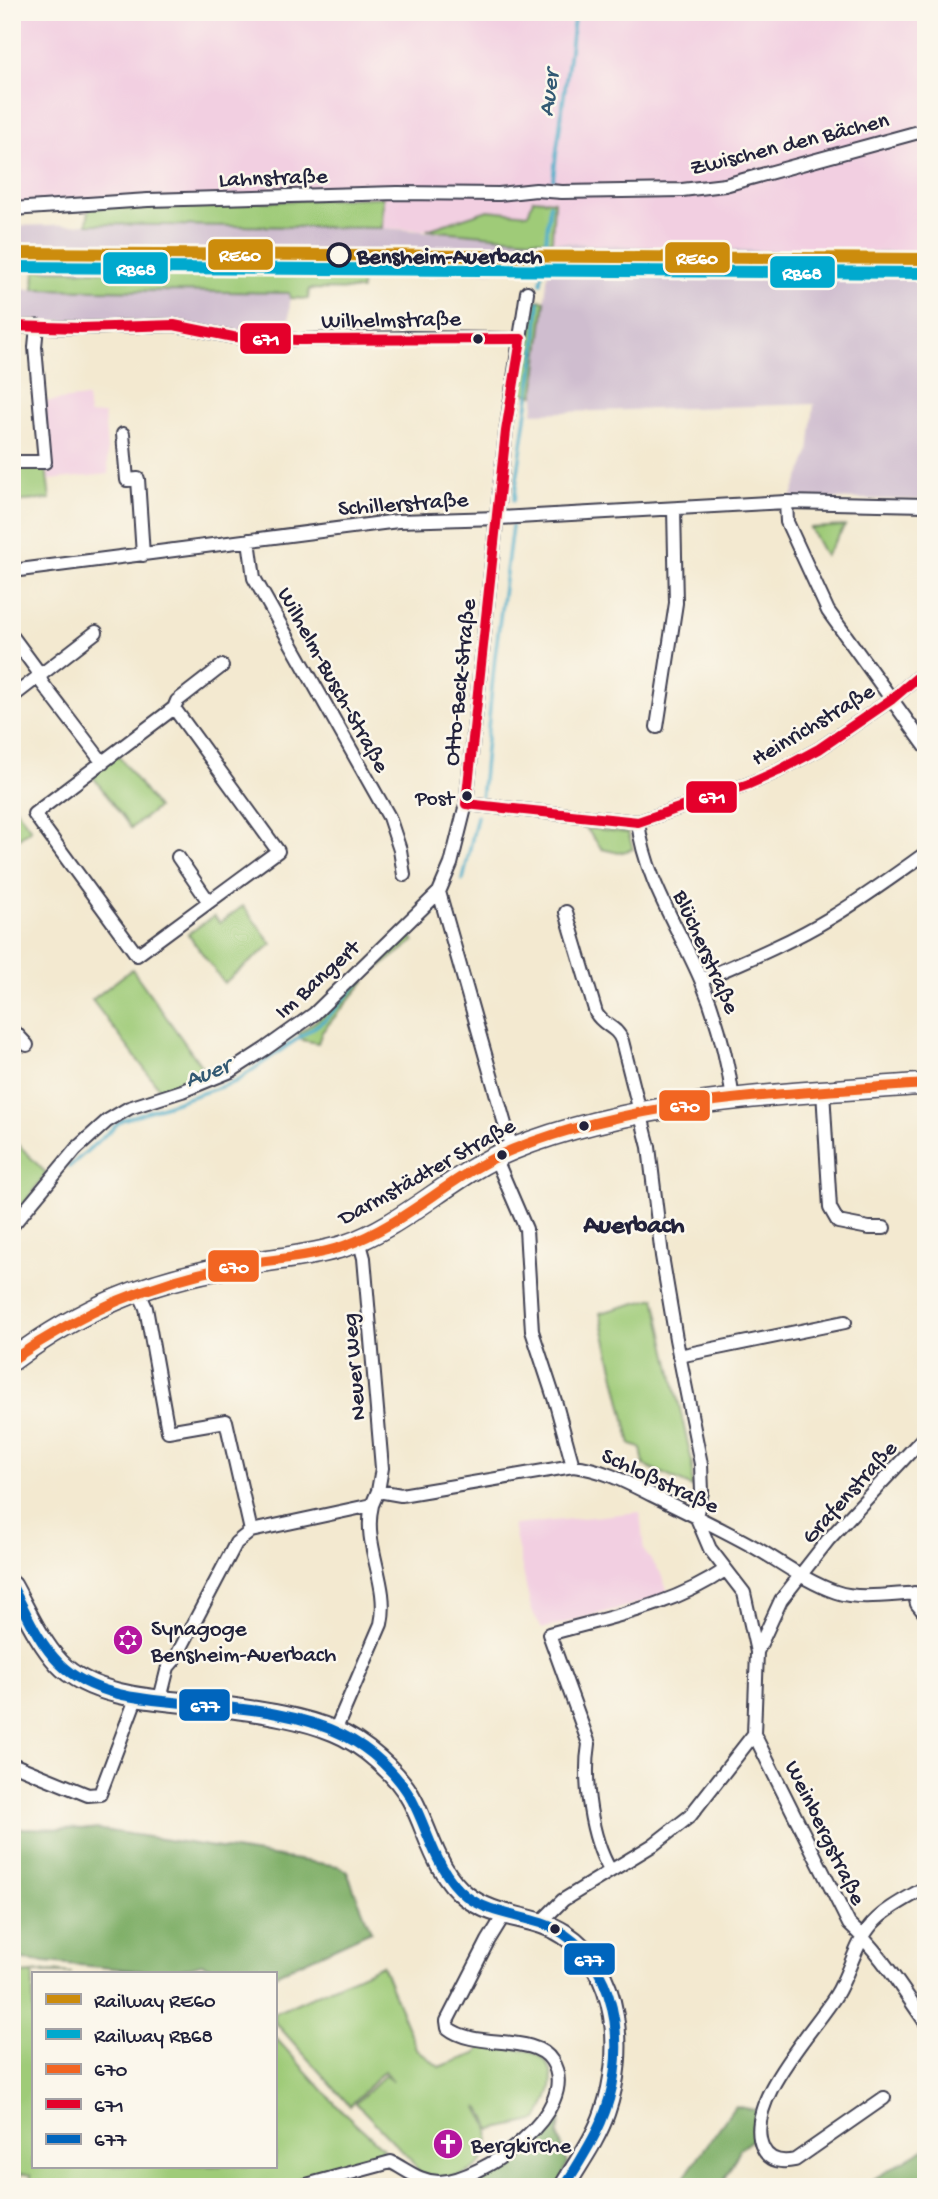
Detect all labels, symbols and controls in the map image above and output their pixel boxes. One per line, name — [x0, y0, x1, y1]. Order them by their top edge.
water label: Auer — [533, 64, 568, 118]
street label: Zwischen den Bächen — [688, 108, 892, 183]
street label: Lahnstraße — [218, 164, 329, 195]
line badge: RE60 — [207, 238, 274, 271]
line badge: RE60 — [664, 241, 731, 274]
marker: Bensheim-Auerbach — [327, 243, 351, 267]
place label: Bensheim-Auerbach — [356, 245, 543, 272]
text: RE60 — [218, 246, 261, 269]
text: RE60 — [675, 249, 718, 272]
line badge: RB68 — [102, 251, 169, 285]
line badge: RB68 — [769, 255, 836, 289]
text: RB68 — [115, 260, 156, 283]
text: RB68 — [781, 264, 822, 287]
street label: Wilhelmstraße — [321, 307, 462, 336]
line badge: 671 — [239, 322, 292, 355]
text: 671 — [252, 330, 280, 353]
unlabelled marker — [471, 332, 485, 346]
street label: Schillerstraße — [337, 487, 470, 524]
street label: Wilhelm-Busch-Straße — [270, 583, 395, 779]
street label: Otto-Beck-Straße — [439, 597, 484, 767]
street label: Heinrichstraße — [747, 678, 881, 773]
line badge: 671 — [685, 780, 738, 814]
place label: Post — [414, 788, 456, 813]
text: 671 — [698, 788, 726, 811]
marker: Post — [460, 789, 474, 803]
street label: Blücherstraße — [665, 886, 745, 1019]
street label: Im Bangert — [270, 934, 368, 1026]
water label: Auer — [181, 1051, 239, 1096]
line badge: 670 — [658, 1089, 711, 1122]
text: 670 — [670, 1097, 700, 1120]
street label: Darmstädter Straße — [333, 1113, 522, 1234]
unlabelled marker — [577, 1119, 591, 1133]
unlabelled marker — [495, 1148, 509, 1162]
district label: Auerbach — [582, 1212, 685, 1243]
line badge: 670 — [207, 1249, 260, 1283]
text: 670 — [219, 1258, 249, 1281]
street label: Neuer Weg — [337, 1312, 374, 1421]
street label: Grafenstraße — [797, 1435, 905, 1551]
street label: Schloßstraße — [597, 1443, 724, 1522]
place label: Synagoge Bensheim-Auerbach — [150, 1617, 336, 1670]
synagogue icon: Synagoge Bensheim-Auerbach — [111, 1623, 145, 1657]
line badge: 677 — [178, 1688, 231, 1722]
text: 677 — [190, 1697, 221, 1720]
street label: Weinbergstraße — [777, 1757, 871, 1911]
unlabelled marker — [548, 1922, 562, 1936]
line badge: 677 — [563, 1942, 616, 1976]
text: 677 — [574, 1951, 605, 1974]
legend — [32, 1972, 276, 2168]
text: Railway RE60 — [94, 1991, 216, 2016]
text: Railway RB68 — [94, 2026, 213, 2051]
text: 670 — [94, 2060, 128, 2085]
text: 671 — [94, 2096, 124, 2121]
church icon: Bergkirche — [431, 2127, 465, 2161]
text: 677 — [94, 2130, 128, 2155]
place label: Bergkirche — [470, 2134, 572, 2161]

